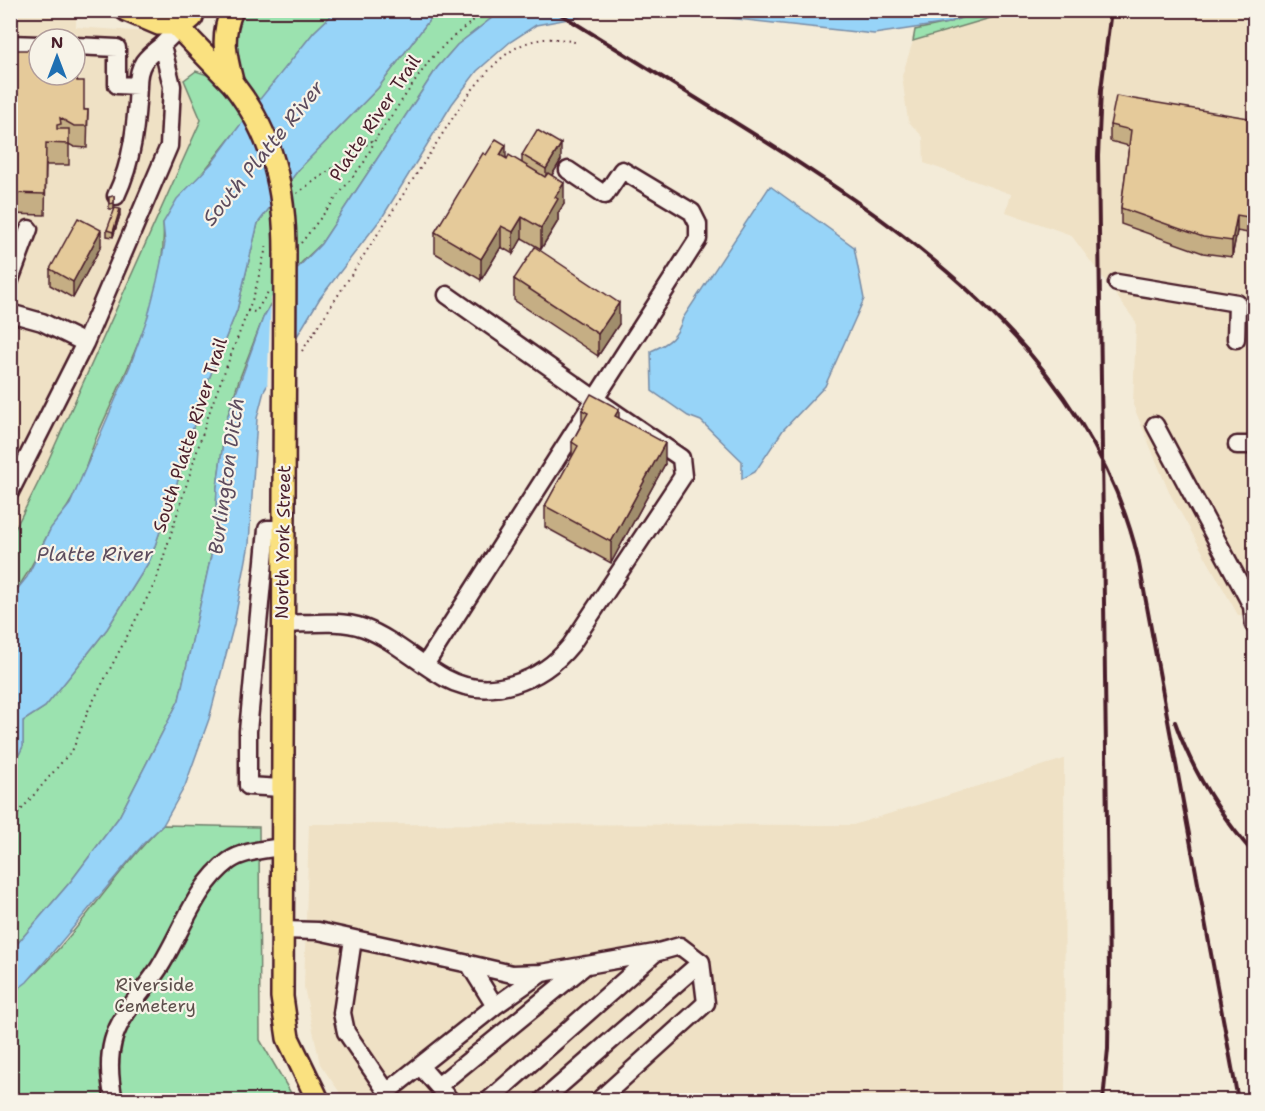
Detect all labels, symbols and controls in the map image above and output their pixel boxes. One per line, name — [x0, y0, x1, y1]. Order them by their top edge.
north arrow — [27, 27, 87, 87]
text: N — [51, 32, 63, 53]
street label: Platte River Trail — [324, 50, 427, 186]
water label: South Platte River — [197, 75, 330, 231]
street label: South Platte River Trail — [147, 334, 233, 535]
water label: Burlington Ditch — [202, 396, 250, 556]
street label: North York Street — [270, 465, 296, 619]
water label: Platte River — [37, 541, 154, 567]
park label: Riverside Cemetery — [114, 973, 196, 1018]

